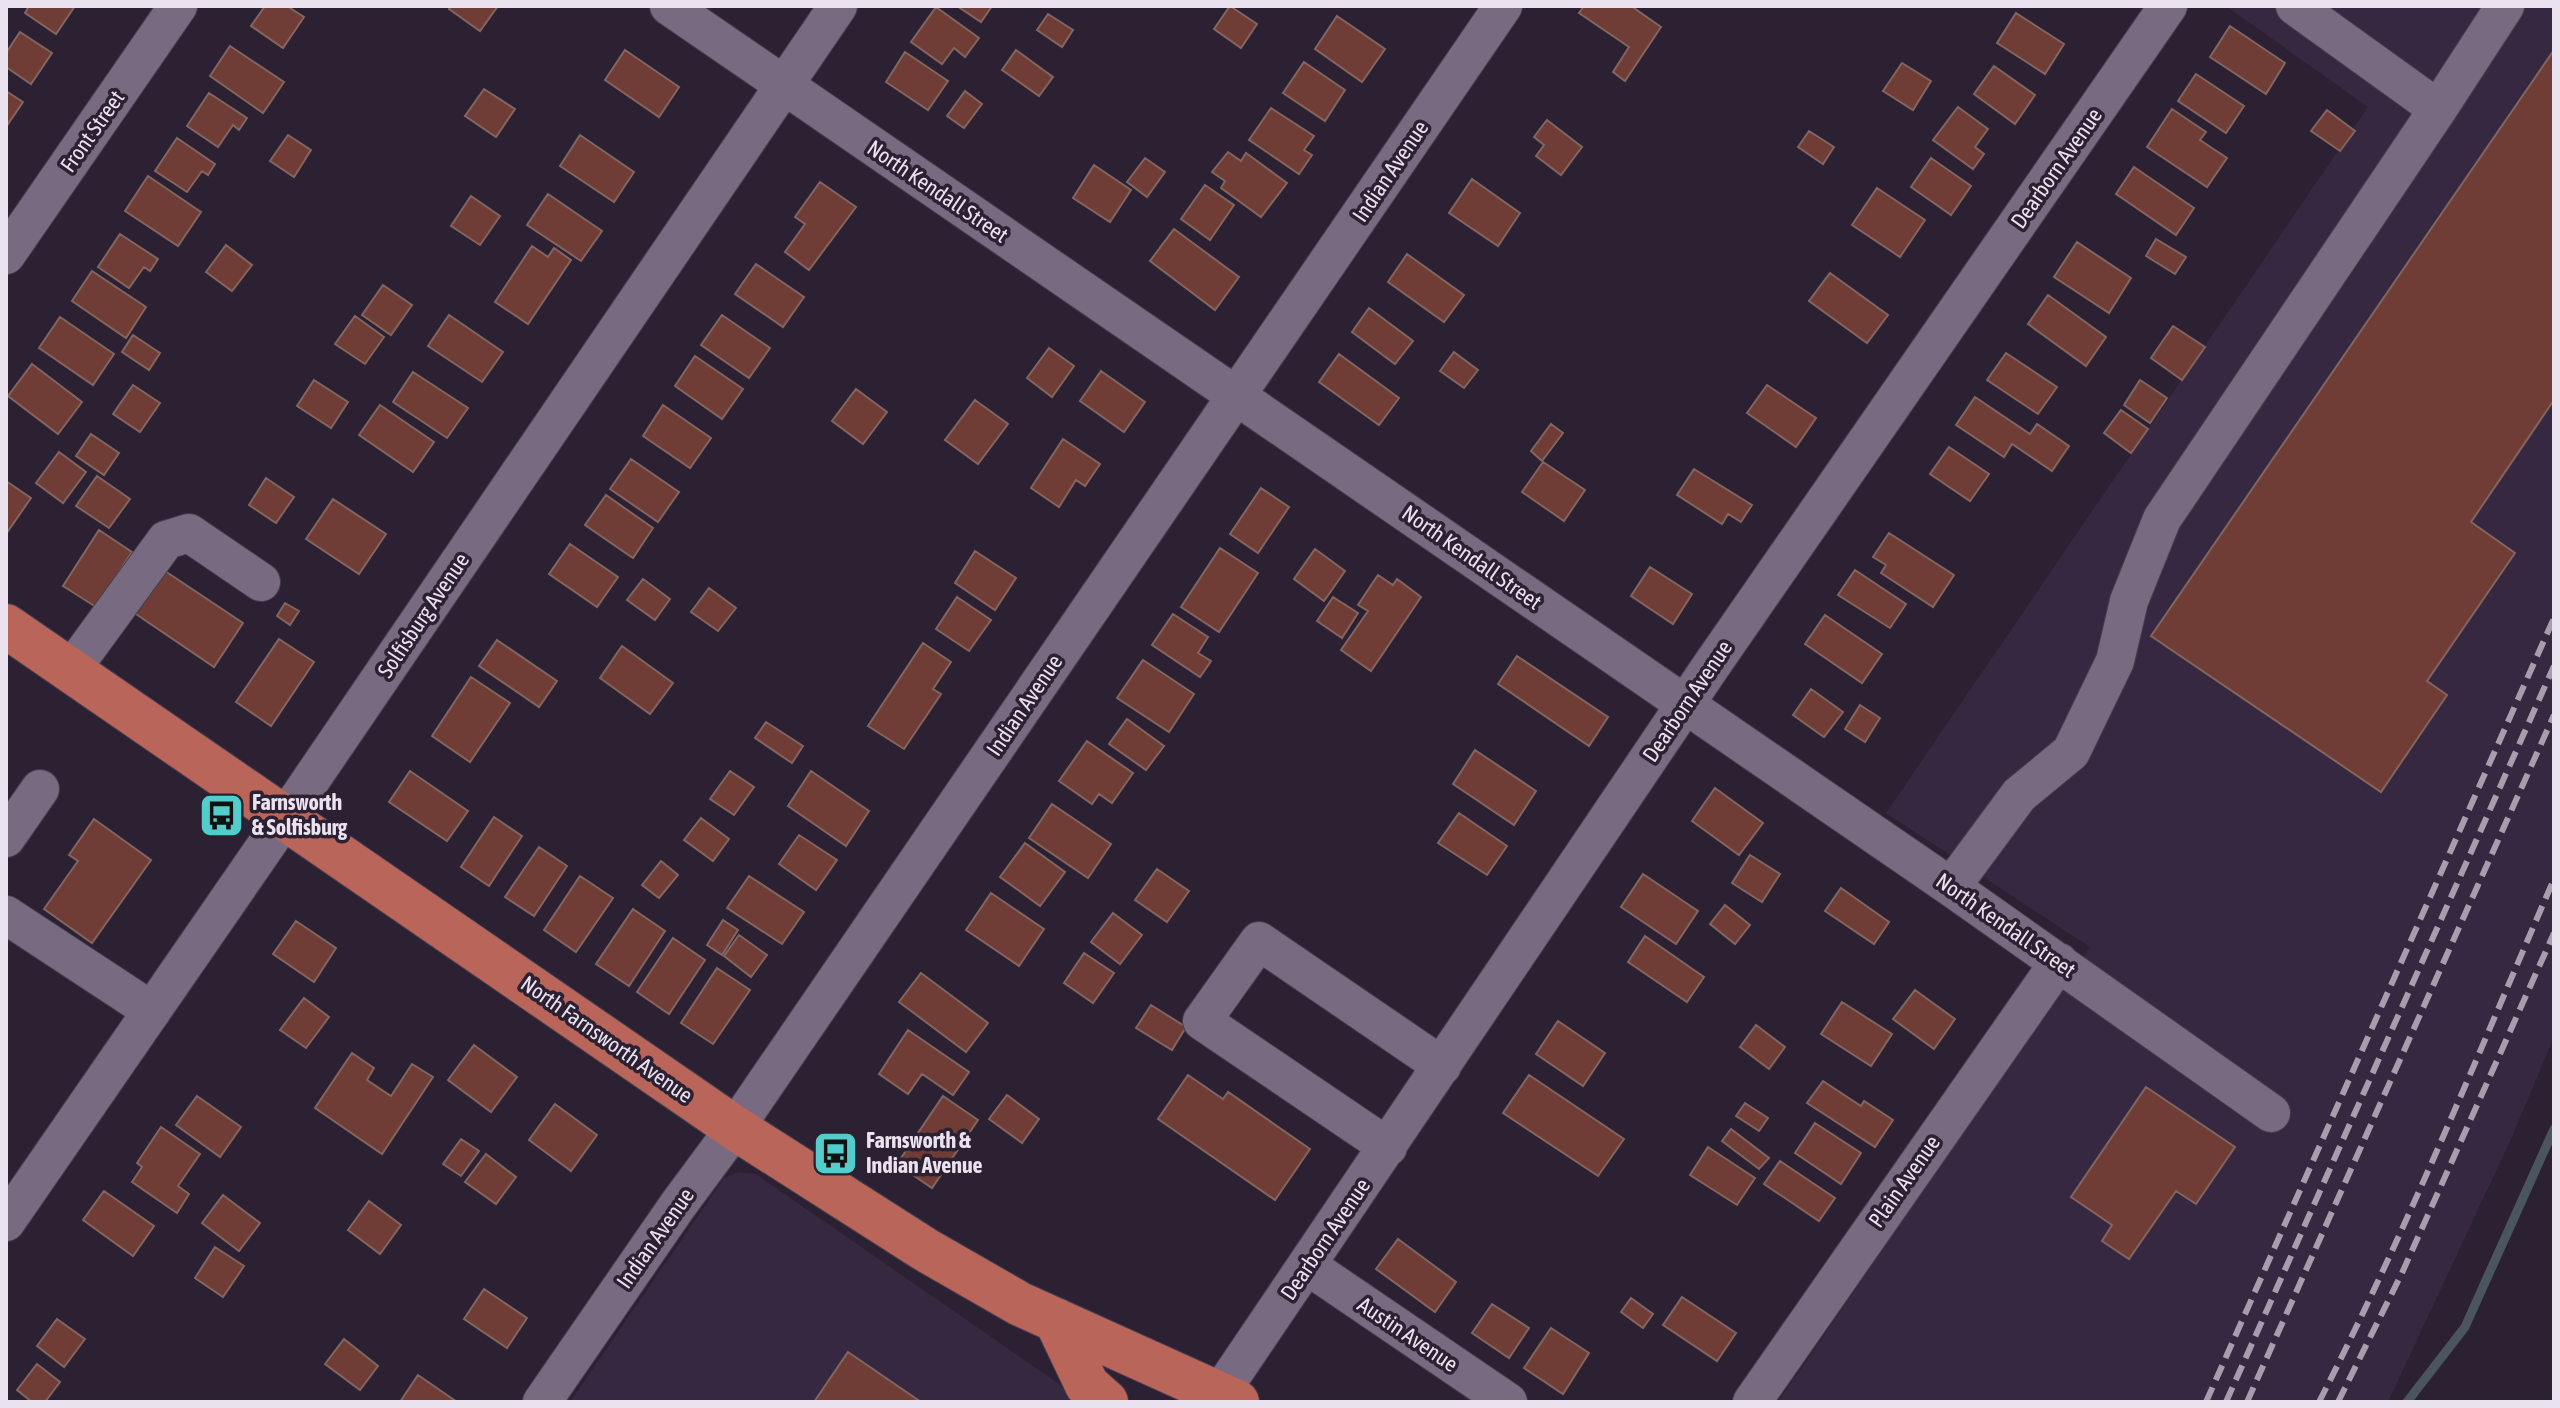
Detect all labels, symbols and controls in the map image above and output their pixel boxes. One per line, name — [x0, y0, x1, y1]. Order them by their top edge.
street label: Front Street — [55, 85, 129, 177]
street label: Dearborn Avenue — [2005, 103, 2107, 233]
street label: Indian Avenue — [1347, 115, 1433, 227]
street label: North Kendall Street — [863, 134, 1013, 248]
street label: North Kendall Street — [1397, 499, 1547, 615]
street label: Solfisburg Avenue — [372, 548, 474, 682]
street label: Dearborn Avenue — [1637, 635, 1737, 767]
street label: Indian Avenue — [981, 649, 1067, 761]
place label: Farnsworth & Solfisburg — [252, 789, 348, 840]
bus stop icon: Farnsworth & Solfisburg — [197, 791, 245, 839]
street label: North Kendall Street — [1931, 867, 2081, 983]
street label: North Farnsworth Avenue — [516, 970, 698, 1108]
place label: Farnsworth & Indian Avenue — [866, 1127, 983, 1178]
bus stop icon: Farnsworth & Indian Avenue — [811, 1129, 859, 1177]
street label: Plain Avenue — [1863, 1130, 1945, 1232]
street label: Dearborn Avenue — [1275, 1173, 1375, 1305]
street label: Indian Avenue — [611, 1183, 699, 1293]
street label: Austin Avenue — [1353, 1291, 1463, 1377]

